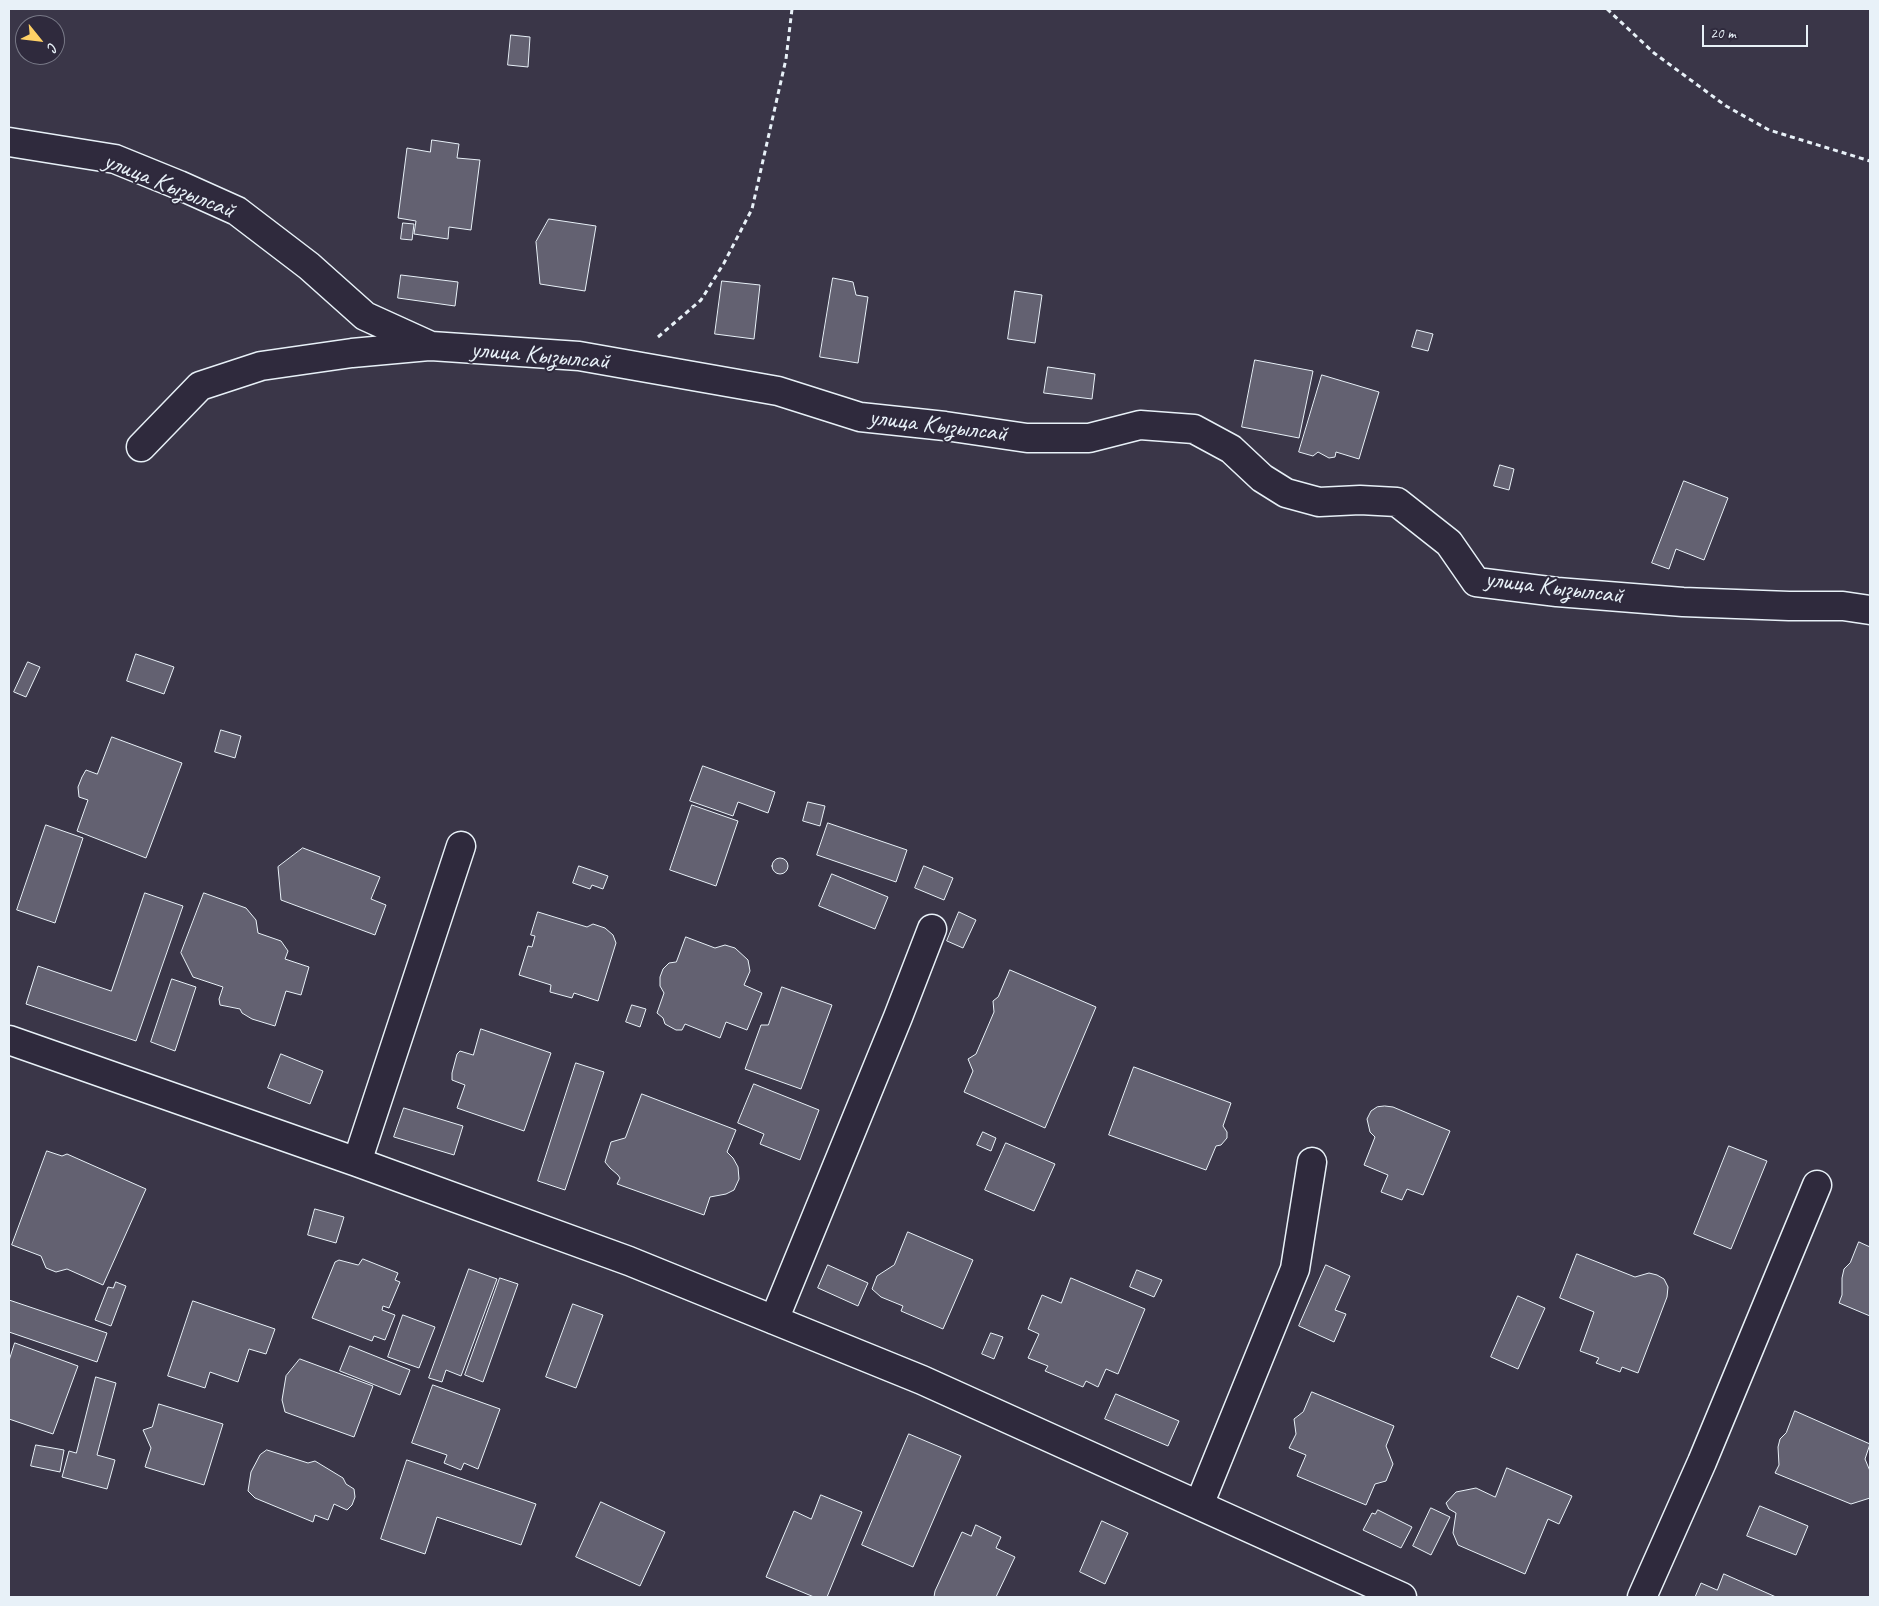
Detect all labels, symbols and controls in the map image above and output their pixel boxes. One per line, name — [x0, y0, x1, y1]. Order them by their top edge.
north arrow — [15, 15, 65, 65]
scale bar — [1704, 15, 1810, 47]
text: 20 m — [1710, 24, 1736, 43]
text: С — [44, 40, 62, 54]
street label: улица Кызылсай — [99, 146, 239, 226]
street label: улица Кызылсай — [470, 335, 610, 377]
street label: улица Кызылсай — [867, 403, 1009, 449]
street label: улица Кызылсай — [1483, 565, 1625, 611]

